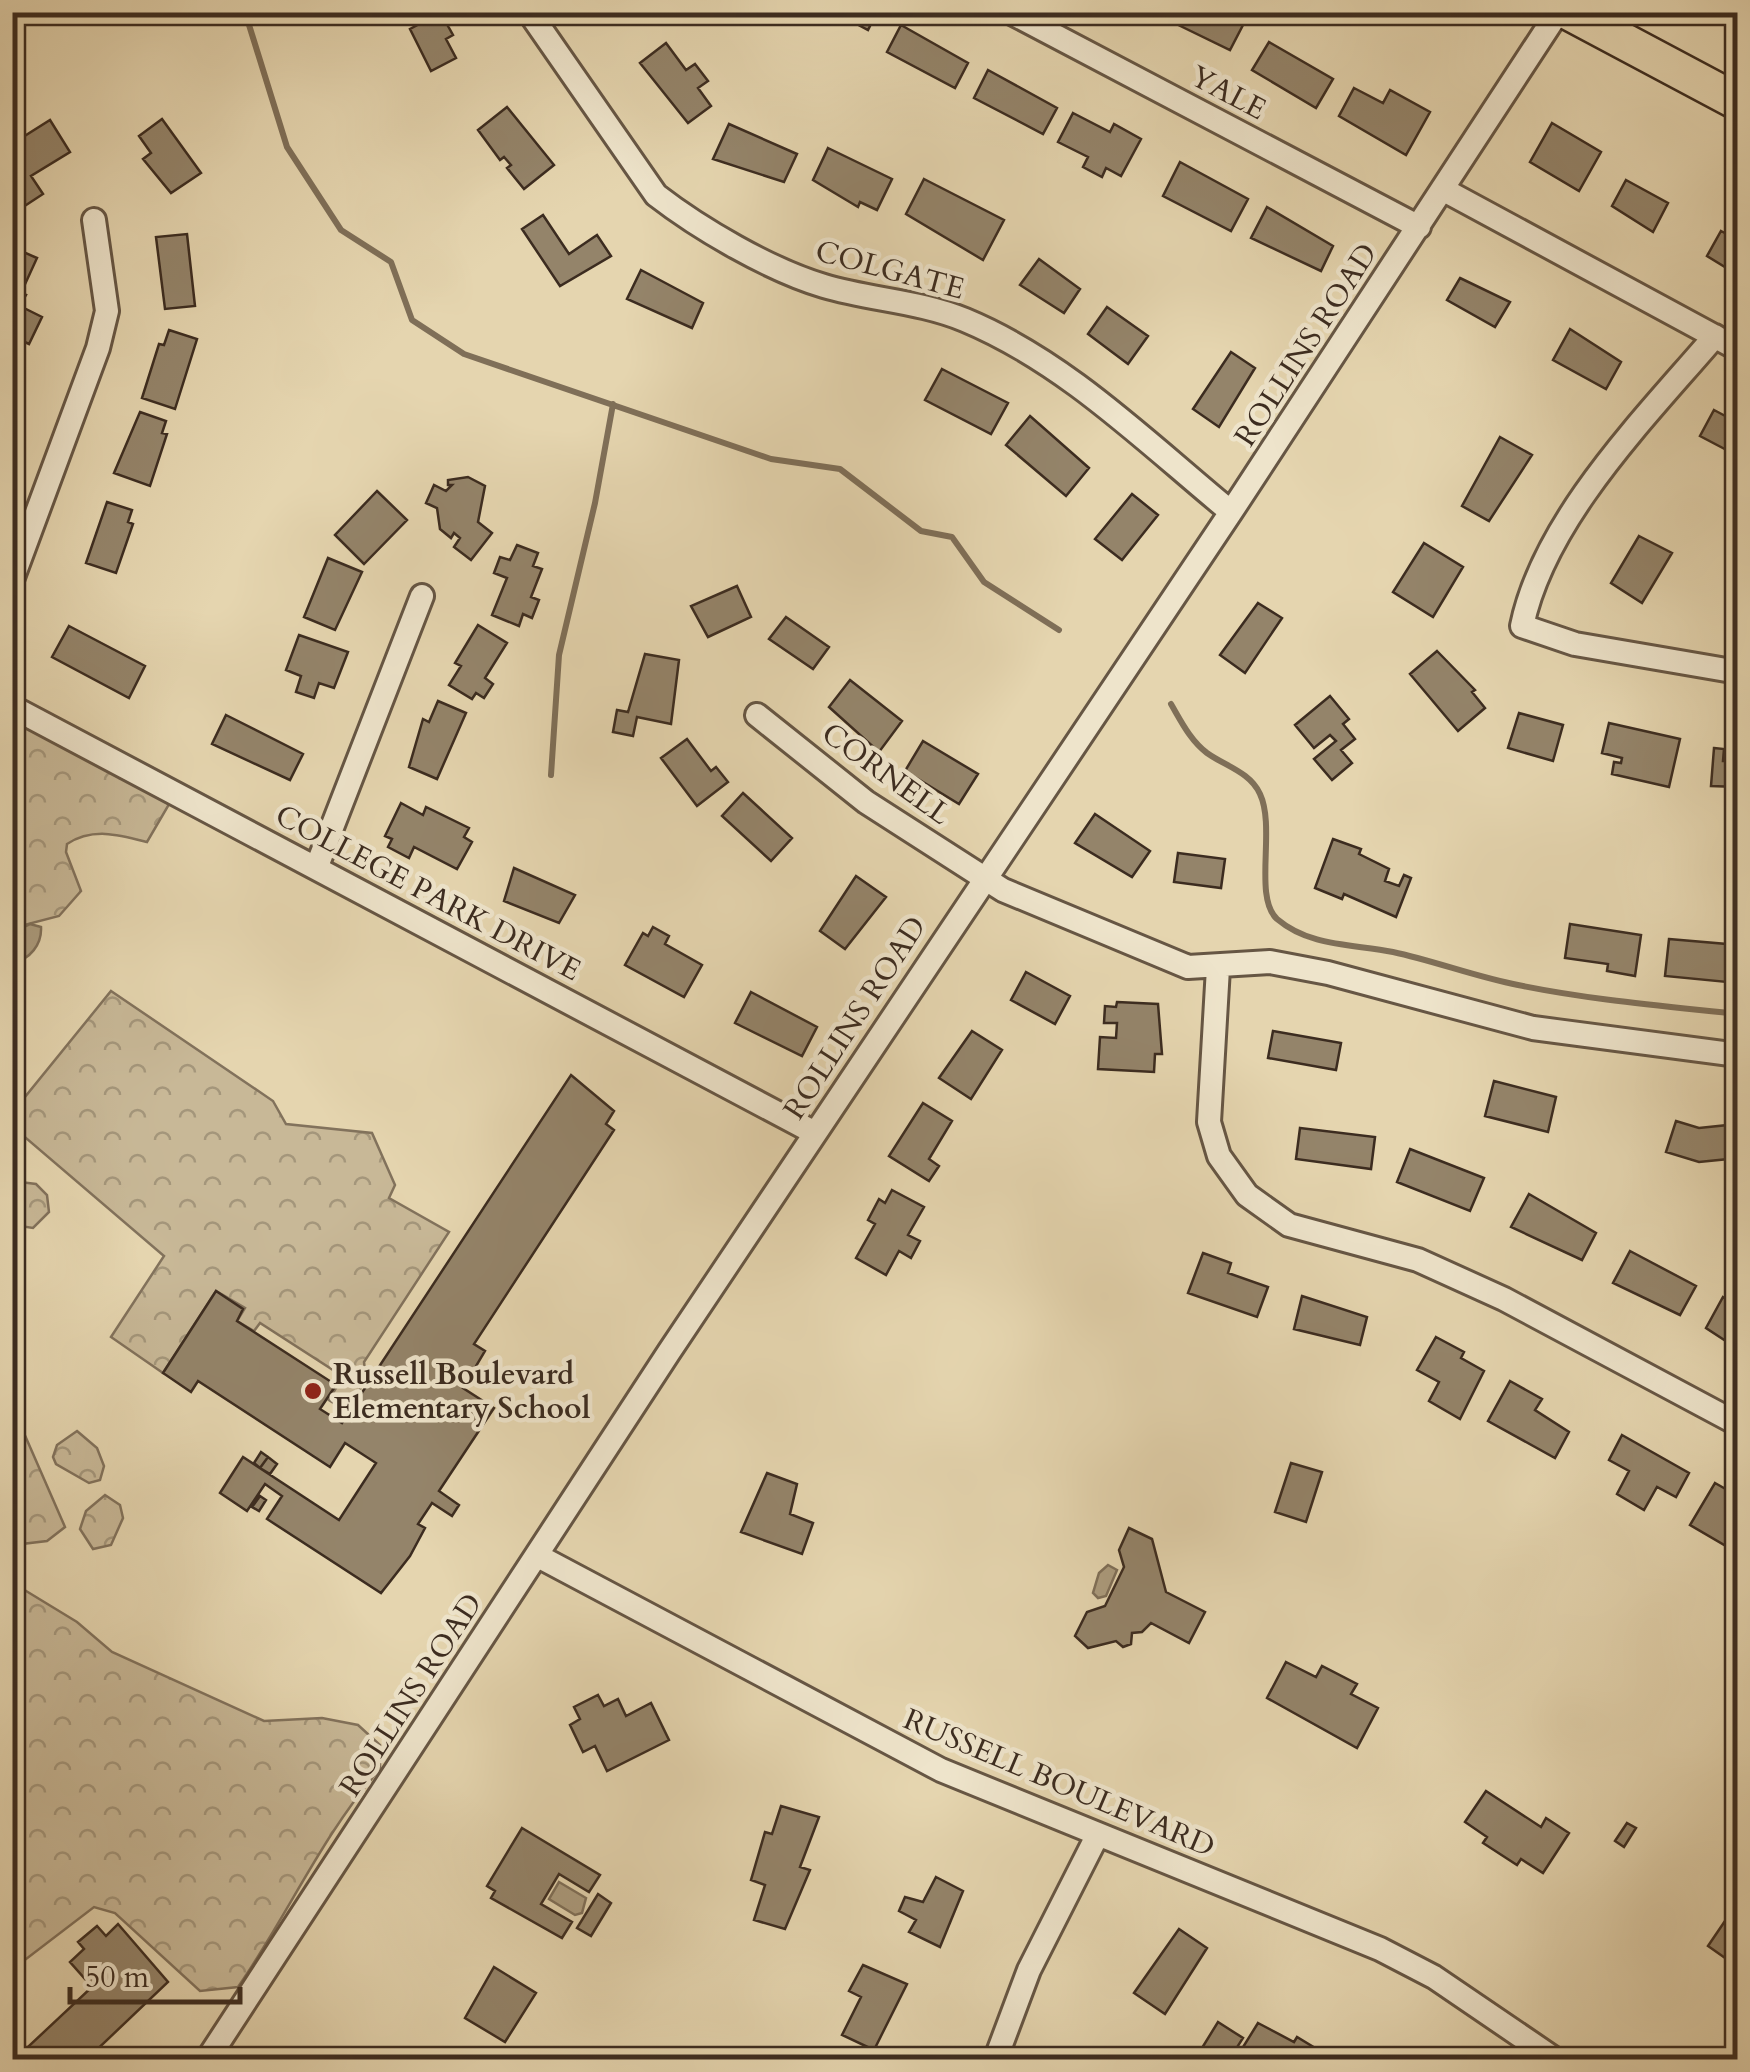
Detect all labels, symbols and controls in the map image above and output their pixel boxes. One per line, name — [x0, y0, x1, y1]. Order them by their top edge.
street label: YALE — [1183, 56, 1273, 130]
street label: COLGATE — [811, 230, 969, 310]
street label: ROLLINS ROAD — [1225, 236, 1387, 454]
street label: CORNELL — [813, 713, 959, 835]
street label: COLLEGE PARK DRIVE — [268, 795, 588, 991]
street label: ROLLINS ROAD — [774, 909, 936, 1127]
place label: Russell Boulevard Elementary School — [333, 1354, 591, 1429]
marker: Russell Boulevard Elementary School — [302, 1380, 324, 1402]
street label: ROLLINS ROAD — [330, 1586, 492, 1804]
street label: RUSSELL BOULEVARD — [897, 1699, 1221, 1867]
scale bar — [70, 1942, 240, 2004]
text: 50 m — [85, 1957, 150, 1998]

